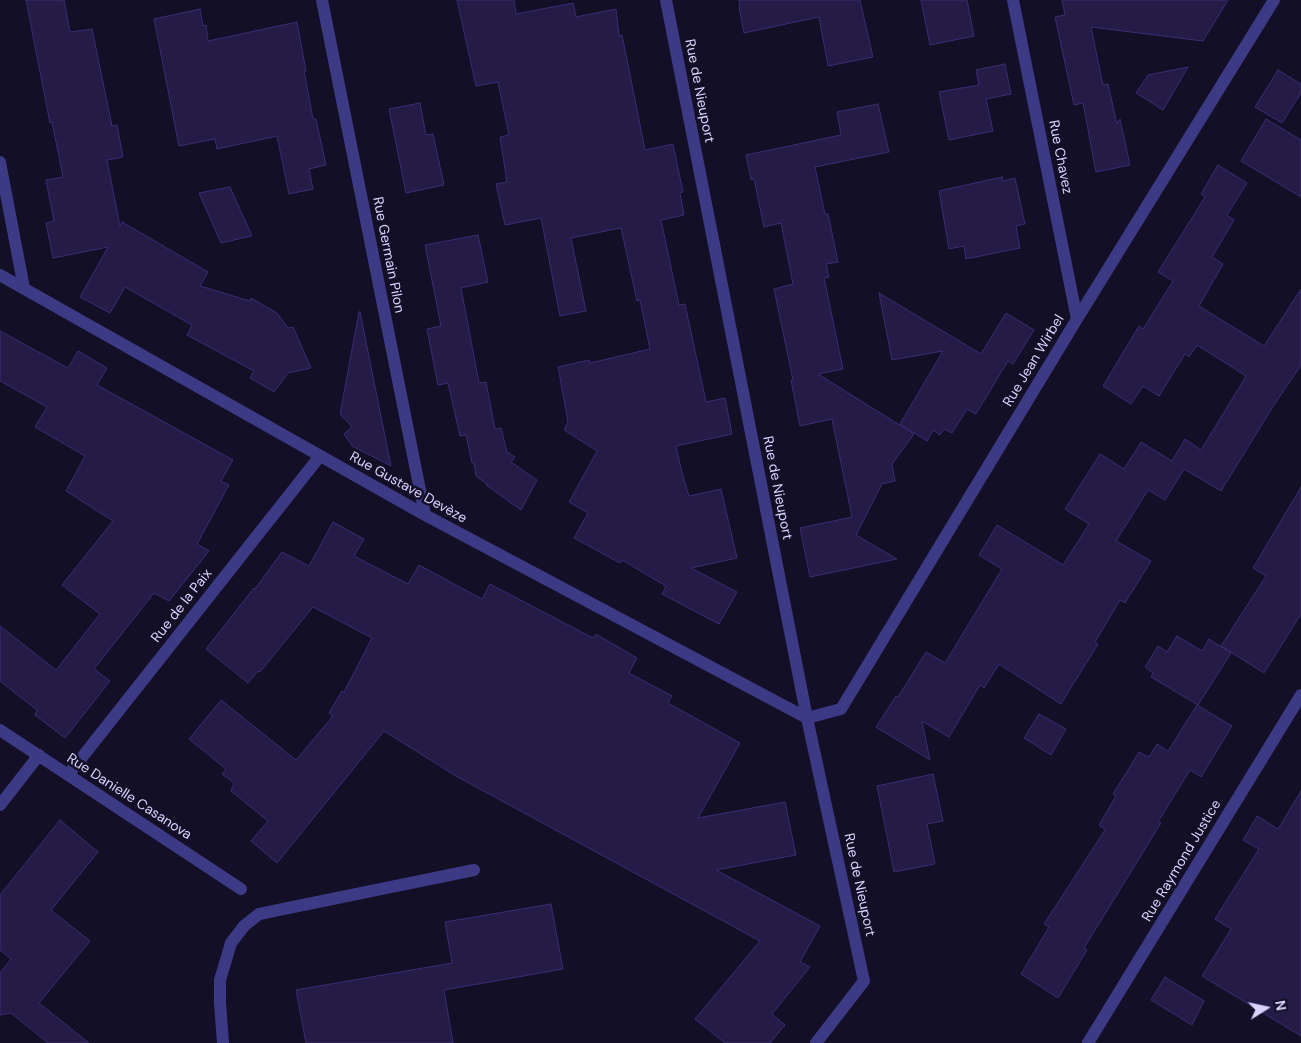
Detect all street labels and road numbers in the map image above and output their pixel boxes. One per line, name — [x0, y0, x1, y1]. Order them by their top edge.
street label: Rue de Nieuport — [681, 38, 717, 144]
street label: Rue Chavez — [1045, 119, 1075, 195]
street label: Rue Germain Pilon — [369, 196, 407, 314]
street label: Rue Jean Wirbel — [1000, 312, 1068, 410]
street label: Rue de Nieuport — [759, 435, 795, 541]
street label: Rue Gustave Devèze — [346, 449, 470, 527]
street label: Rue de la Paix — [148, 566, 216, 646]
street label: Rue Danielle Casanova — [63, 750, 195, 844]
street label: Rue Raymond Justice — [1139, 797, 1225, 925]
street label: Rue de Nieuport — [840, 832, 878, 938]

